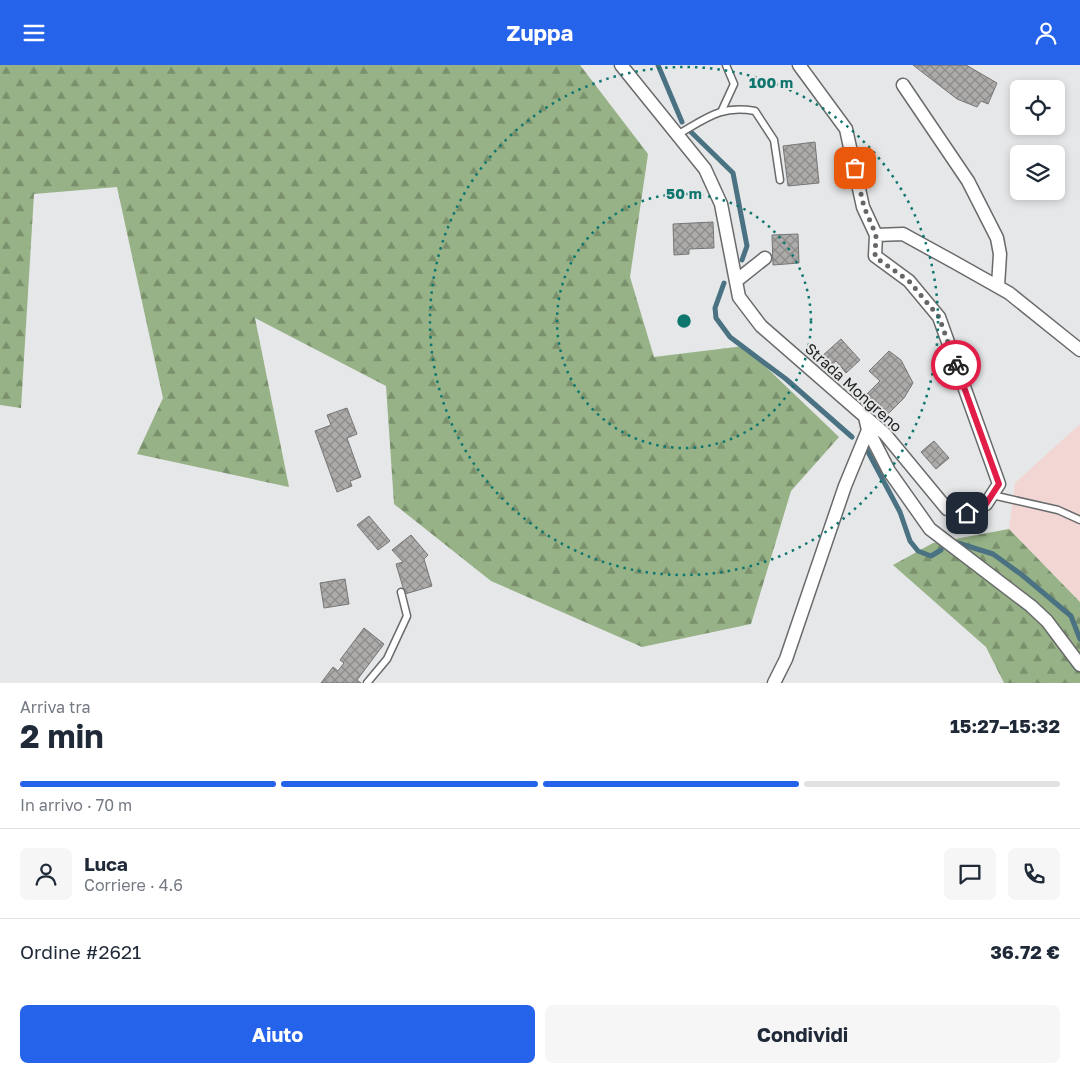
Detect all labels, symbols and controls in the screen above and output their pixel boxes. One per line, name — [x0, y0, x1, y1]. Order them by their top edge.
icon: menu — [20, 19, 48, 47]
text: Zuppa — [507, 19, 573, 46]
icon: person — [1032, 19, 1060, 47]
text: 100 m — [749, 73, 793, 91]
map controls — [1010, 80, 1065, 200]
button: locate — [1010, 80, 1065, 135]
button: layers — [1010, 145, 1065, 200]
pin — [834, 147, 876, 189]
icon: bag — [841, 154, 869, 182]
text: 50 m — [666, 184, 702, 202]
centre of rings — [675, 312, 693, 330]
street label: Strada Mongreno — [802, 339, 906, 435]
courier — [931, 340, 981, 390]
icon: bike — [942, 351, 970, 379]
pin — [946, 492, 988, 534]
icon: home — [953, 499, 981, 527]
text: Arriva tra — [20, 697, 91, 717]
text: 15:27–15:32 — [950, 714, 1060, 737]
text: 2 min — [20, 717, 104, 755]
text: In arrivo · 70 m — [20, 795, 132, 815]
button: person — [20, 848, 72, 900]
button: chat — [944, 848, 996, 900]
button: phone — [1008, 848, 1060, 900]
text: Luca — [84, 852, 128, 875]
text: Corriere · 4.6 — [84, 875, 183, 895]
text: Ordine #2621 — [20, 940, 141, 963]
text: 36.72 € — [990, 940, 1060, 963]
button: Aiuto — [20, 1005, 535, 1063]
button: Condividi — [545, 1005, 1060, 1063]

